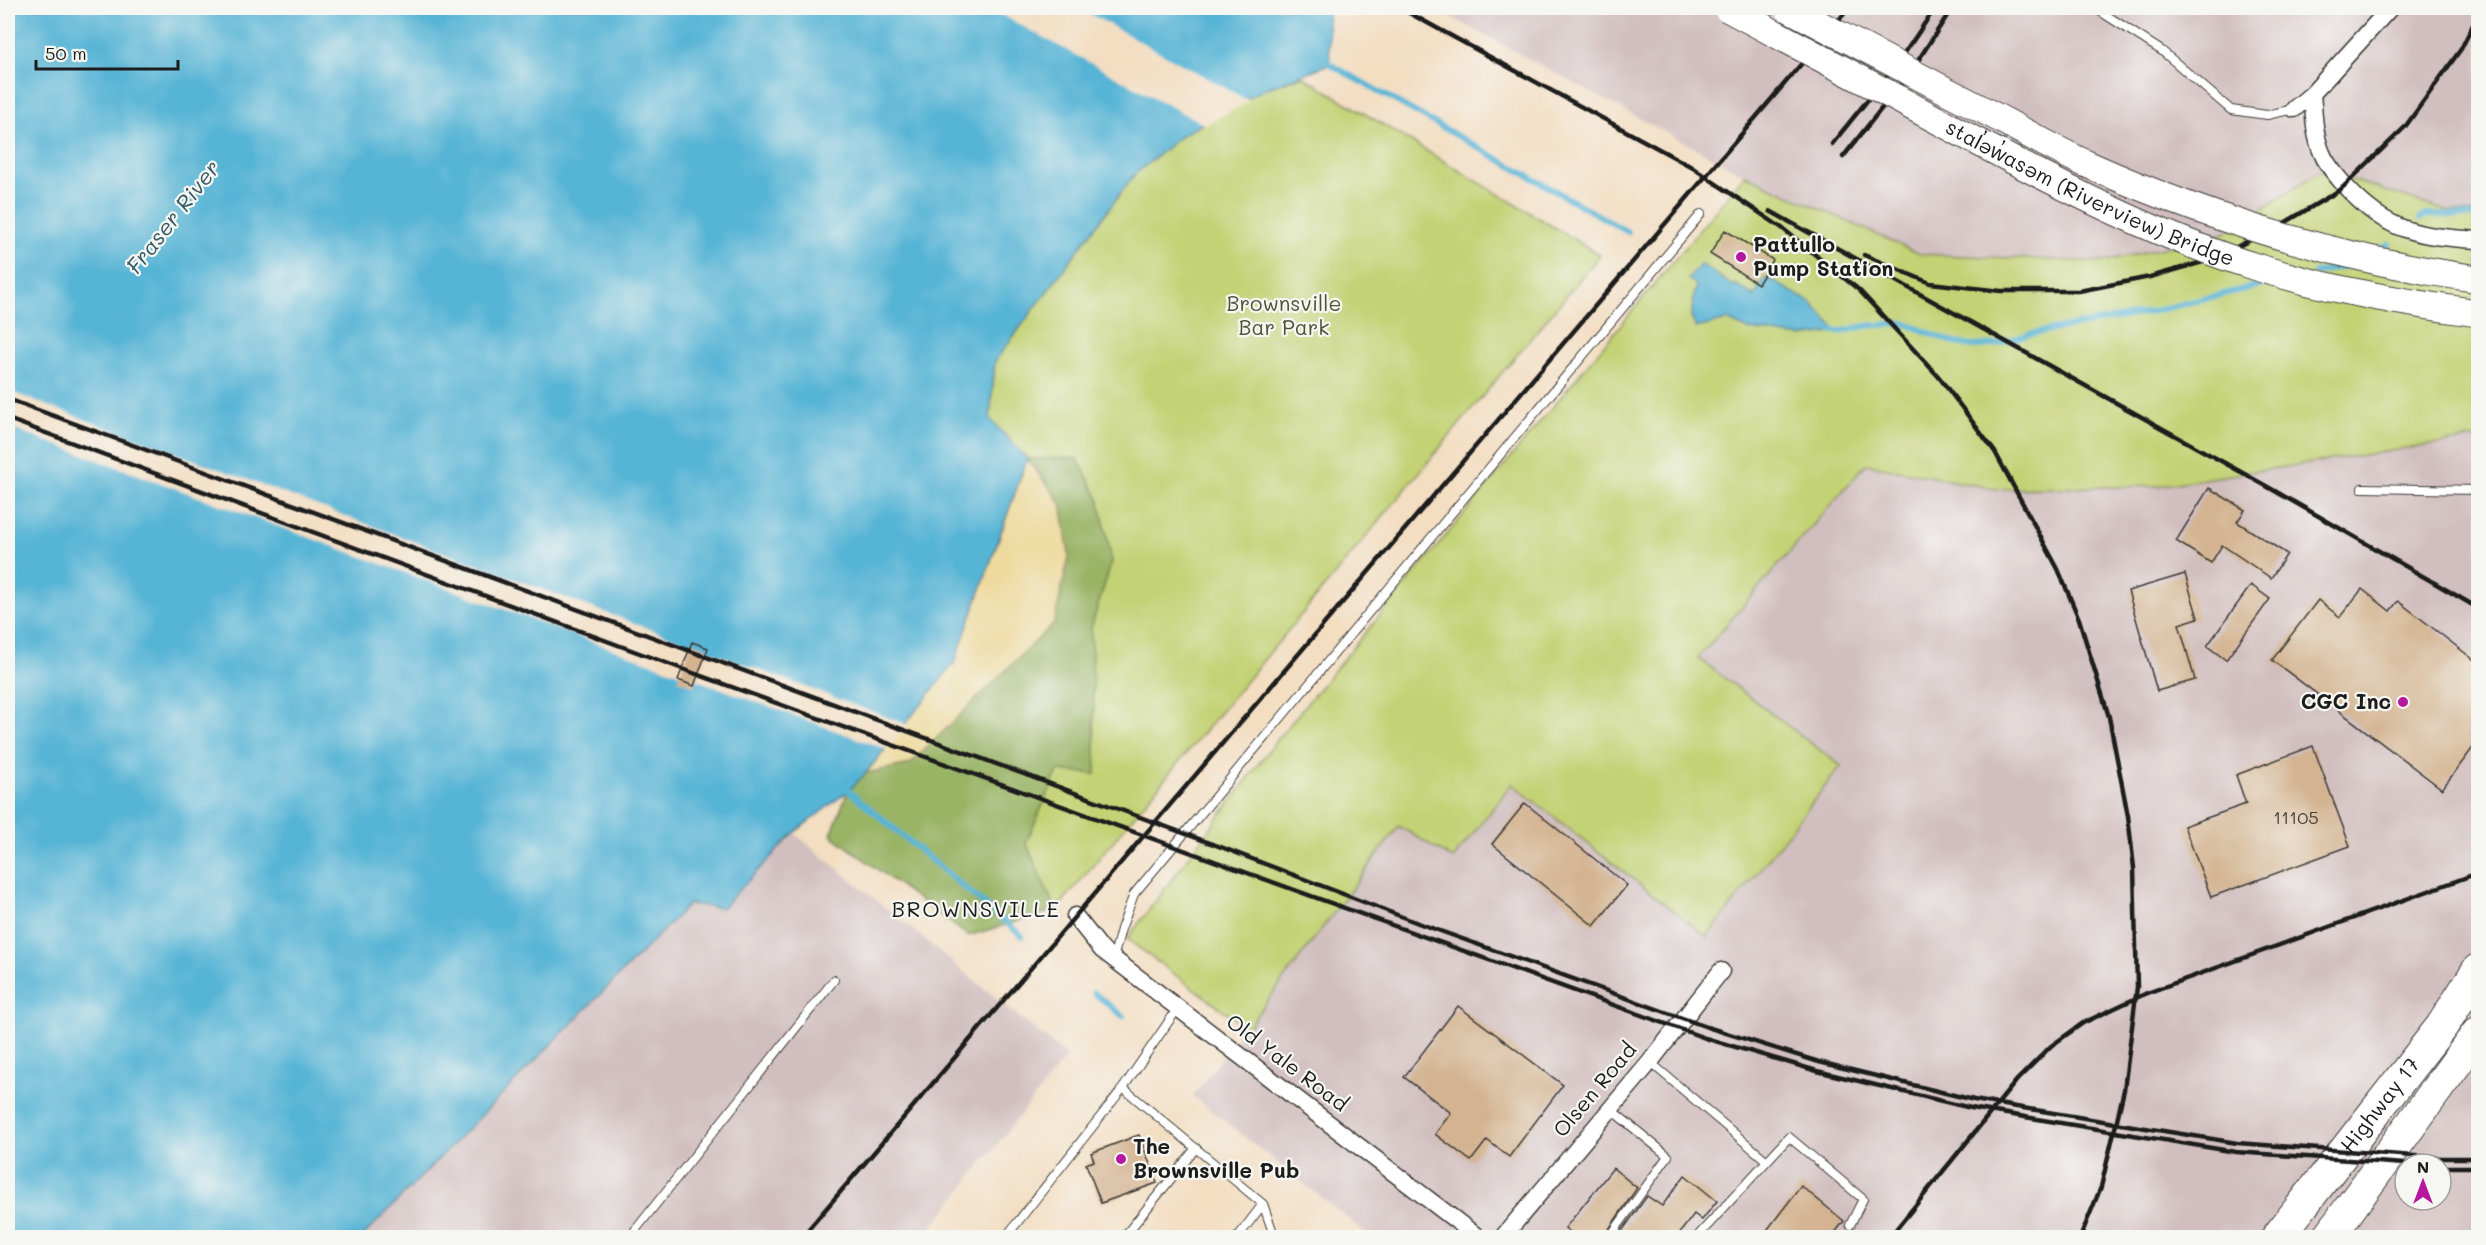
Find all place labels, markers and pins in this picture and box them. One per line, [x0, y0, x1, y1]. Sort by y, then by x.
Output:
place label: Pattullo Pump Station [1753, 230, 1893, 281]
marker: Pattullo Pump Station [1734, 250, 1748, 264]
place label: CGC Inc [2301, 687, 2391, 714]
marker: CGC Inc [2396, 695, 2410, 709]
place label: The Brownsville Pub [1133, 1132, 1299, 1183]
marker: The Brownsville Pub [1114, 1152, 1128, 1166]

